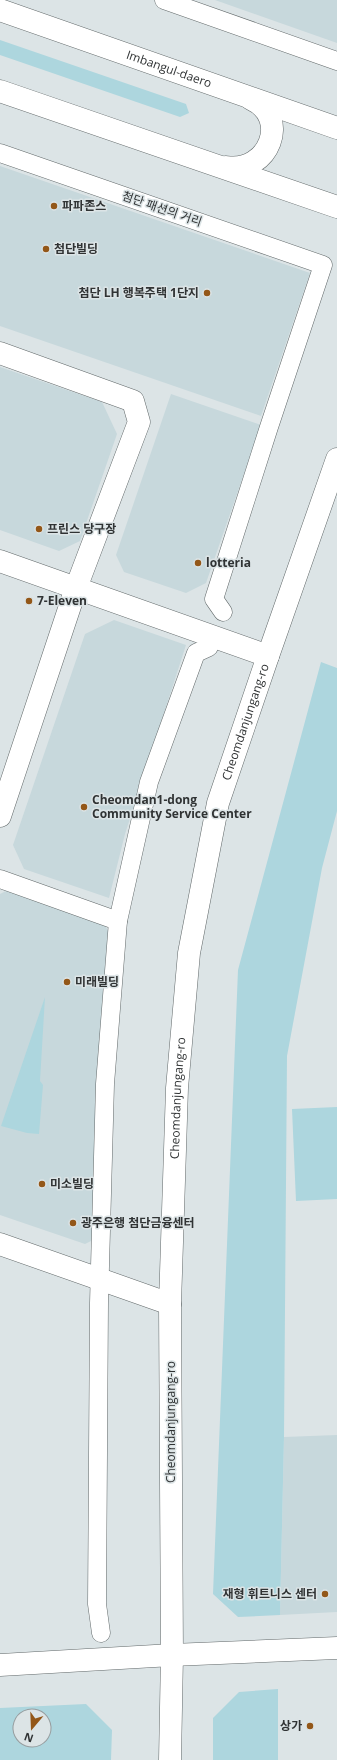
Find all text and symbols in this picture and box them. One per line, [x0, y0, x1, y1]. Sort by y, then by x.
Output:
street label: Imbangul-daero [124, 46, 214, 91]
street label: 첨단 패션의 거리 [120, 187, 204, 230]
place label: 파파존스 [62, 197, 106, 214]
marker: 파파존스 [49, 201, 59, 211]
place label: 첨단빌딩 [54, 240, 98, 257]
marker: 첨단빌딩 [41, 244, 51, 254]
place label: 첨단 LH 행복주택 1단지 [79, 284, 199, 301]
marker: 첨단 LH 행복주택 1단지 [202, 288, 212, 298]
place label: 프린스 당구장 [47, 520, 116, 537]
marker: 프린스 당구장 [34, 524, 44, 534]
place label: lotteria [206, 554, 251, 571]
marker: lotteria [193, 558, 203, 568]
place label: 7-Eleven [37, 592, 87, 609]
marker: 7-Eleven [24, 596, 34, 606]
street label: Cheomdanjungang-ro [217, 661, 273, 782]
place label: Cheomdan1-dong Community Service Center [92, 791, 252, 822]
marker: Cheomdan1-dong Community Service Center [79, 802, 89, 812]
place label: 미래빌딩 [75, 973, 119, 990]
marker: 미래빌딩 [62, 977, 72, 987]
street label: Cheomdanjungang-ro [166, 1036, 189, 1159]
place label: 미소빌딩 [50, 1175, 94, 1192]
marker: 미소빌딩 [37, 1179, 47, 1189]
place label: 광주은행 첨단금융센터 [81, 1214, 195, 1231]
marker: 광주은행 첨단금융센터 [68, 1218, 78, 1228]
street label: Cheomdanjungang-ro [162, 1361, 179, 1483]
place label: 재형 휘트니스 센터 [222, 1585, 317, 1602]
marker: 재형 휘트니스 센터 [320, 1589, 330, 1599]
north arrow [12, 1708, 52, 1748]
place label: 상가 [280, 1717, 302, 1734]
marker: 상가 [305, 1721, 315, 1731]
text: N [22, 1729, 35, 1746]

